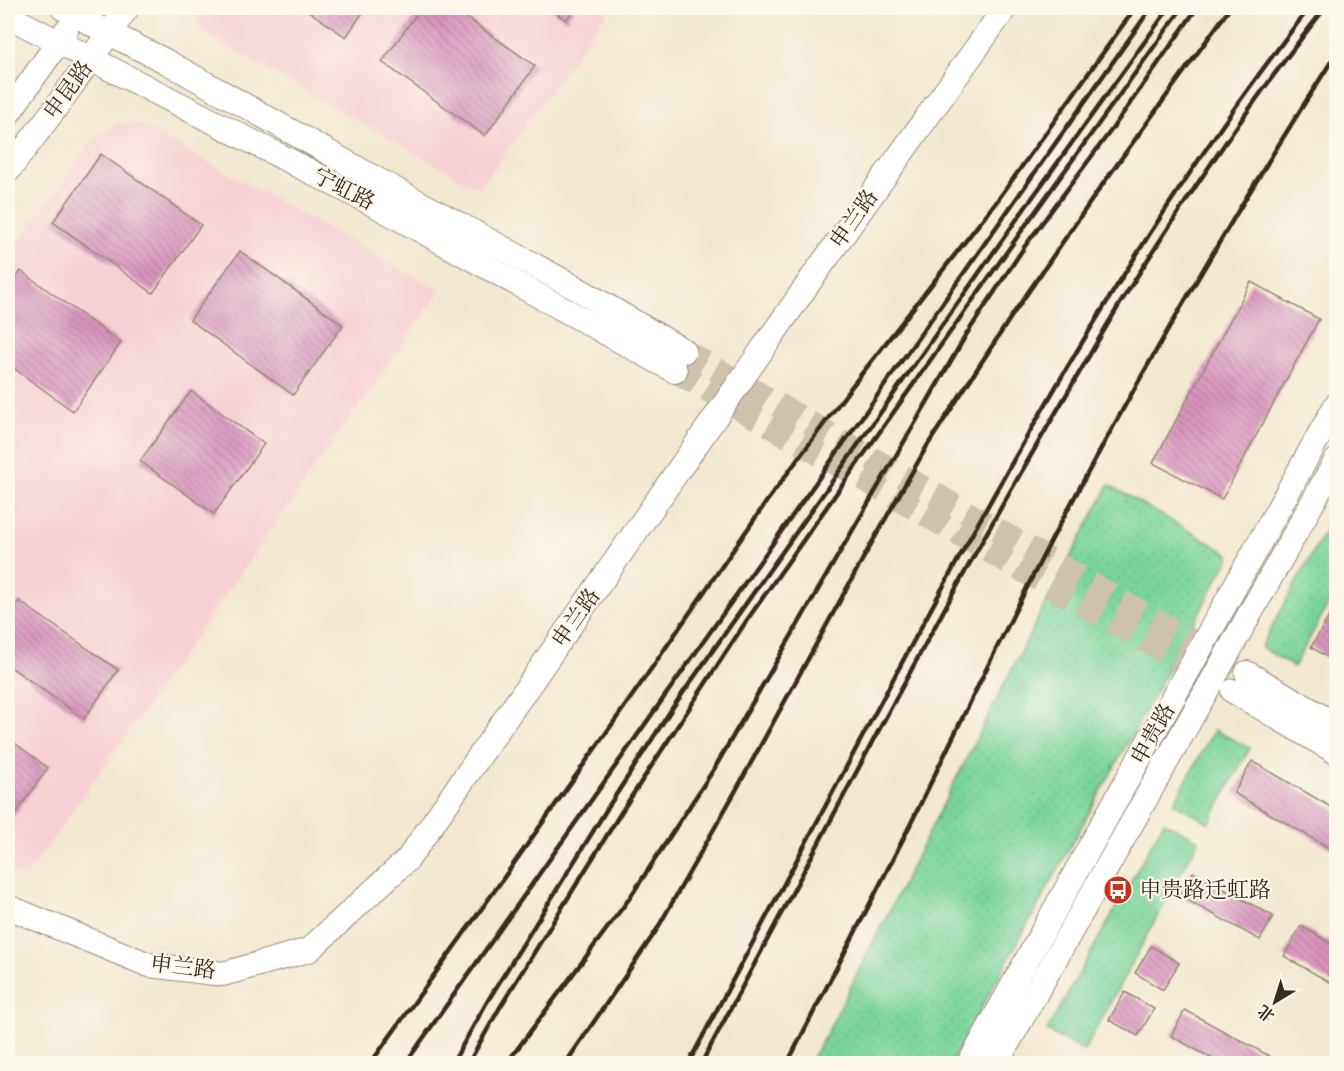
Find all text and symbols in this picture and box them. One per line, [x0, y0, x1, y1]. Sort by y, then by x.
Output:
street label: 申昆路 [37, 55, 99, 125]
street label: 宁虹路 [308, 162, 380, 216]
street label: 申兰路 [824, 184, 884, 254]
street label: 申兰路 [546, 583, 606, 653]
street label: 申贵路 [1125, 698, 1181, 770]
bus stop icon: 申贵路迁虹路 [1102, 874, 1134, 906]
place label: 申贵路迁虹路 [1139, 876, 1271, 904]
street label: 申兰路 [149, 949, 217, 985]
north arrow [1245, 972, 1305, 1032]
text: 北 [1254, 1000, 1279, 1026]

